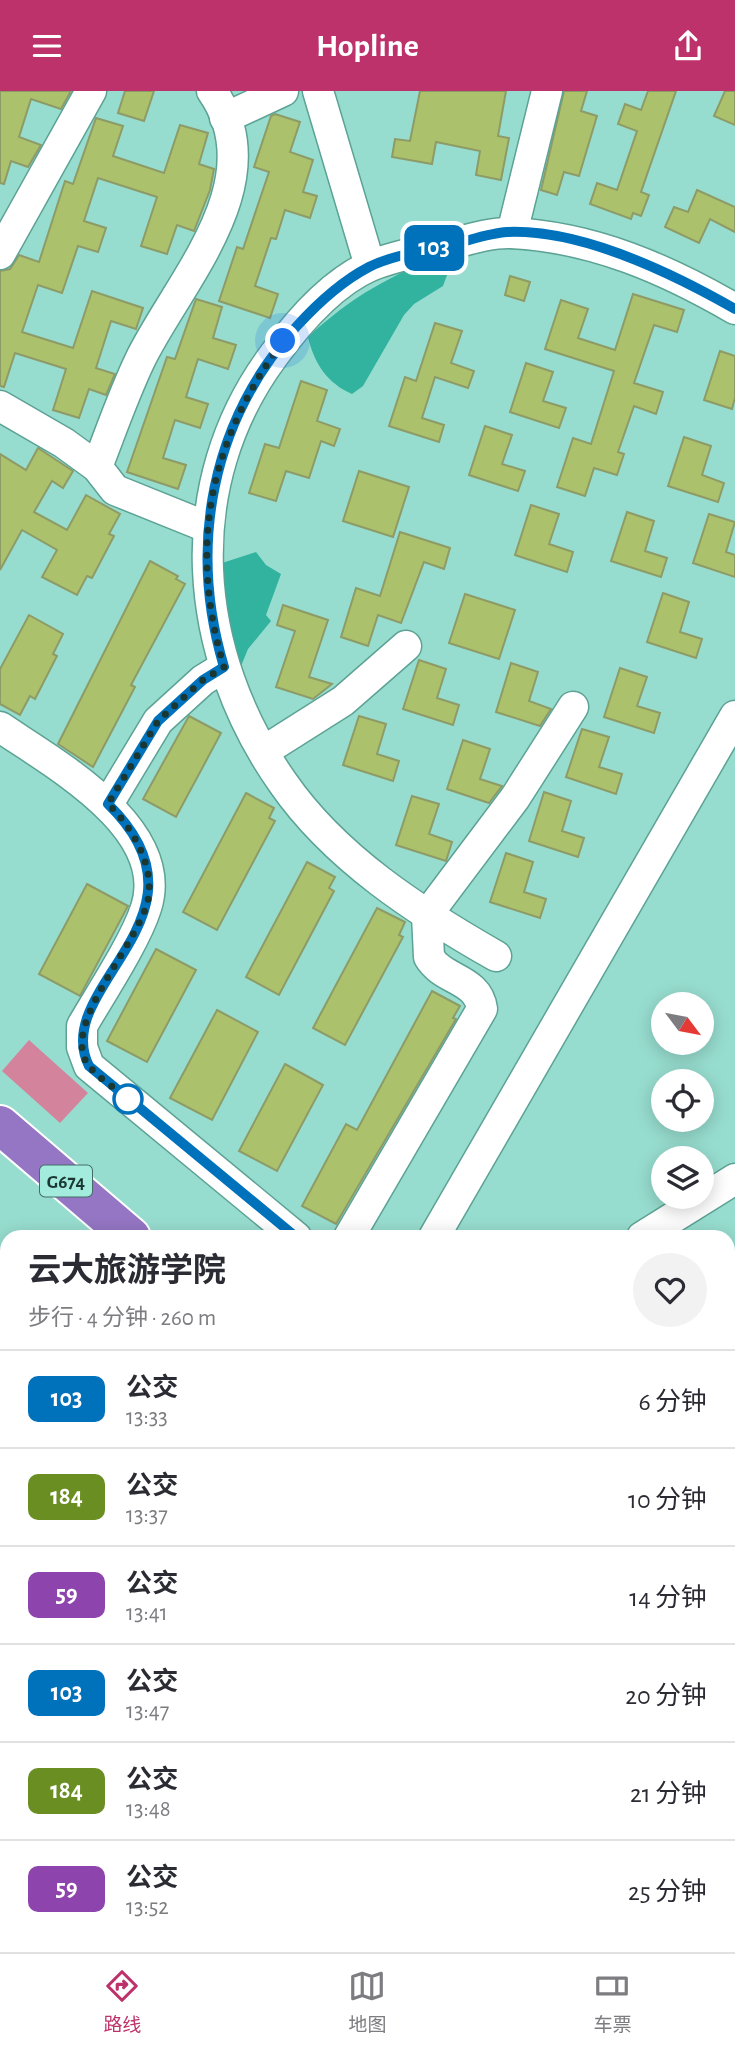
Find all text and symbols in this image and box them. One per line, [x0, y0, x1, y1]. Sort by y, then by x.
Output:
icon: menu [28, 27, 66, 65]
icon: share [669, 27, 707, 65]
text: Hopline [316, 30, 419, 62]
line badge: 103 [394, 225, 474, 271]
text: 103 [418, 236, 450, 260]
your location [265, 323, 300, 358]
north arrow [651, 992, 714, 1055]
map controls [651, 992, 714, 1209]
button: locate [651, 1069, 714, 1132]
unlabelled marker [113, 1084, 143, 1114]
button: layers [651, 1146, 714, 1209]
road number: G674 [40, 1165, 92, 1197]
button: heart [633, 1253, 707, 1327]
text: 云大旅游学院 [28, 1255, 226, 1288]
text: 步行 · 4 分钟 · 260 m [28, 1307, 216, 1330]
text: 公交 [126, 1375, 178, 1401]
text: 103 [51, 1387, 82, 1411]
text: 6 分钟 [638, 1389, 707, 1415]
text: 13:33 [126, 1406, 168, 1429]
text: 公交 [126, 1473, 178, 1499]
text: 184 [50, 1485, 83, 1509]
text: 10 分钟 [628, 1487, 707, 1513]
text: 13:37 [126, 1504, 168, 1527]
text: 公交 [126, 1571, 178, 1597]
text: 59 [56, 1583, 77, 1607]
text: 14 分钟 [629, 1585, 707, 1611]
text: 13:41 [126, 1602, 168, 1625]
text: 公交 [126, 1669, 178, 1695]
text: 103 [51, 1681, 82, 1705]
text: 20 分钟 [625, 1683, 707, 1709]
text: 13:47 [126, 1700, 169, 1723]
text: 公交 [126, 1767, 178, 1793]
text: 184 [50, 1779, 83, 1803]
text: 21 分钟 [630, 1781, 707, 1807]
text: 13:48 [126, 1798, 171, 1821]
text: 公交 [126, 1865, 178, 1891]
text: 59 [56, 1877, 77, 1901]
text: 25 分钟 [628, 1879, 707, 1905]
text: 13:52 [126, 1896, 169, 1919]
tab: 路线 [103, 1967, 142, 2037]
tab: 地图 [348, 1967, 387, 2037]
tab: 车票 [593, 1967, 632, 2037]

